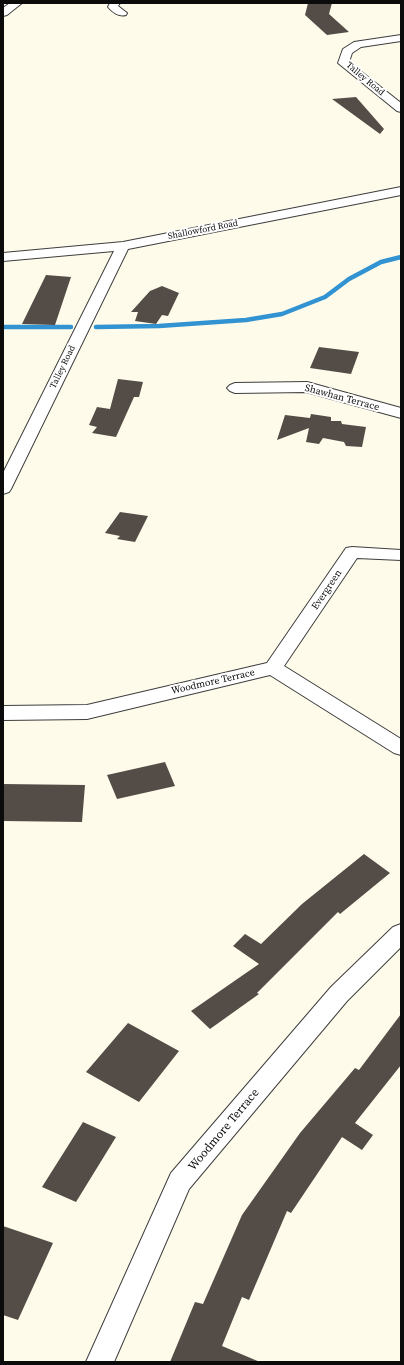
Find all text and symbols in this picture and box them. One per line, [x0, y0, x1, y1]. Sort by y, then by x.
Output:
street label: Talley Road [344, 60, 386, 98]
street label: Shallowford Road [167, 218, 239, 242]
street label: Talley Road [48, 344, 78, 390]
street label: Shawhan Terrace [303, 382, 381, 414]
street label: Evergreen [309, 568, 345, 612]
street label: Woodmore Terrace [170, 667, 256, 697]
street label: Woodmore Terrace [186, 1086, 262, 1174]

